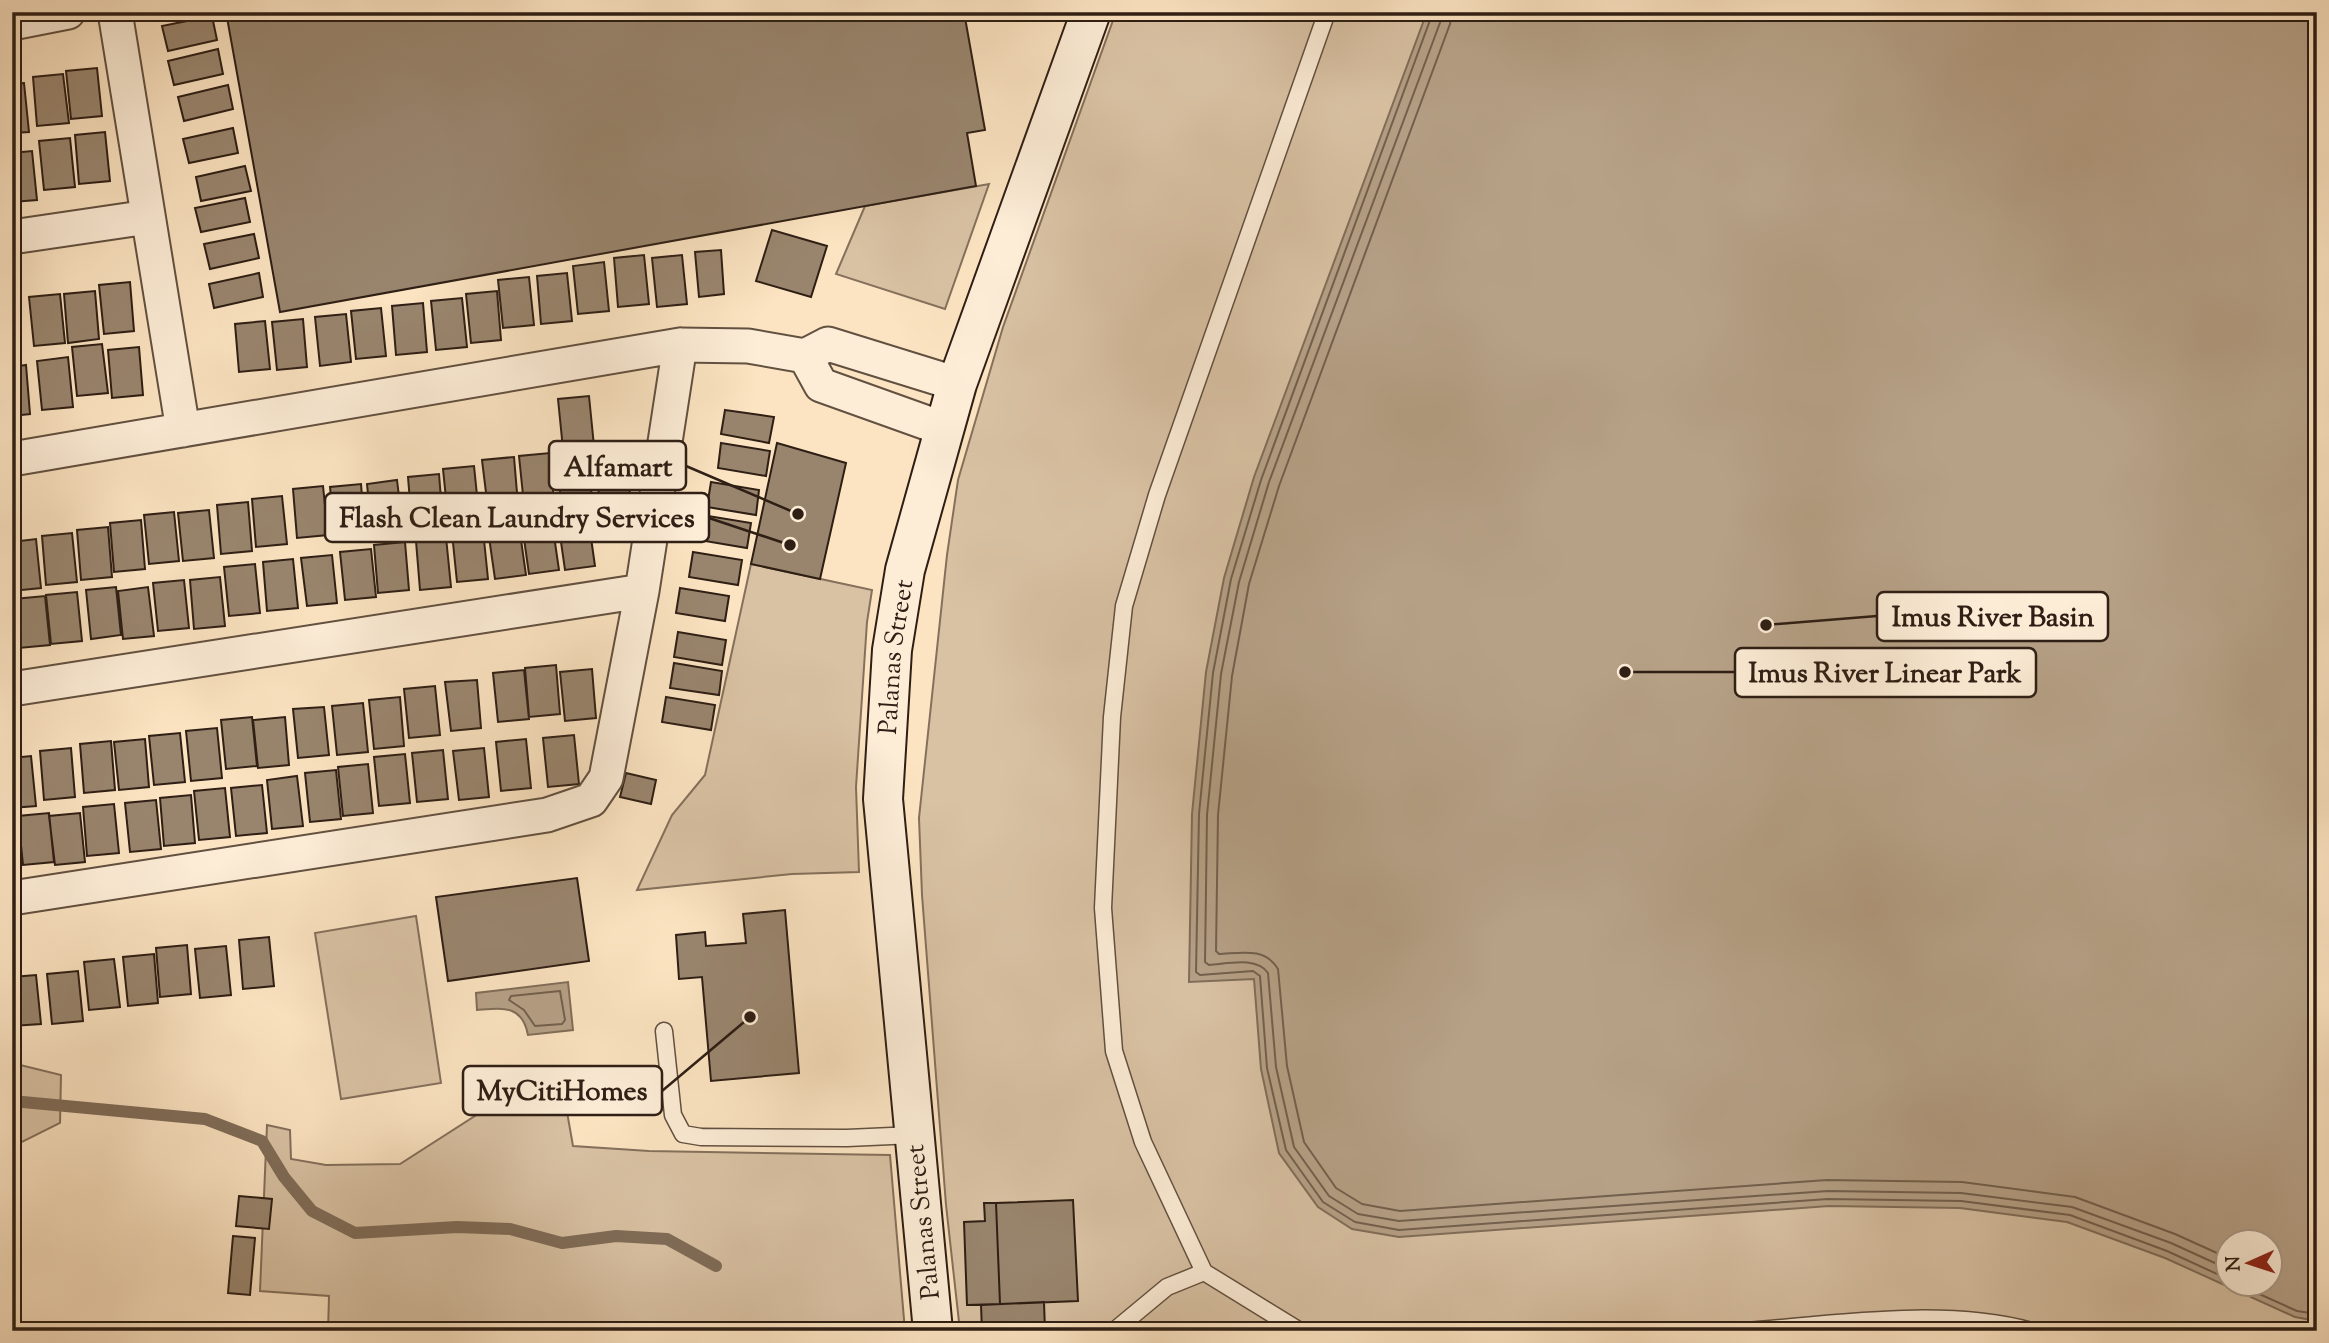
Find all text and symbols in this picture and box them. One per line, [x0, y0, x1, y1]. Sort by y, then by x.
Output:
callout: Alfamart [549, 441, 686, 490]
text: Alfamart [564, 449, 673, 489]
callout: Flash Clean Laundry Services [325, 493, 709, 542]
text: Flash Clean Laundry Services [339, 500, 695, 540]
street label: Palanas Street [871, 577, 924, 736]
callout: Imus River Basin [1877, 592, 2108, 641]
text: Imus River Basin [1892, 599, 2095, 639]
callout: Imus River Linear Park [1735, 648, 2036, 697]
text: Imus River Linear Park [1748, 655, 2022, 695]
callout: MyCitiHomes [463, 1066, 662, 1115]
text: MyCitiHomes [476, 1073, 648, 1113]
street label: Palanas Street [898, 1142, 951, 1301]
north arrow [2214, 1228, 2284, 1298]
text: N [2221, 1255, 2248, 1272]

